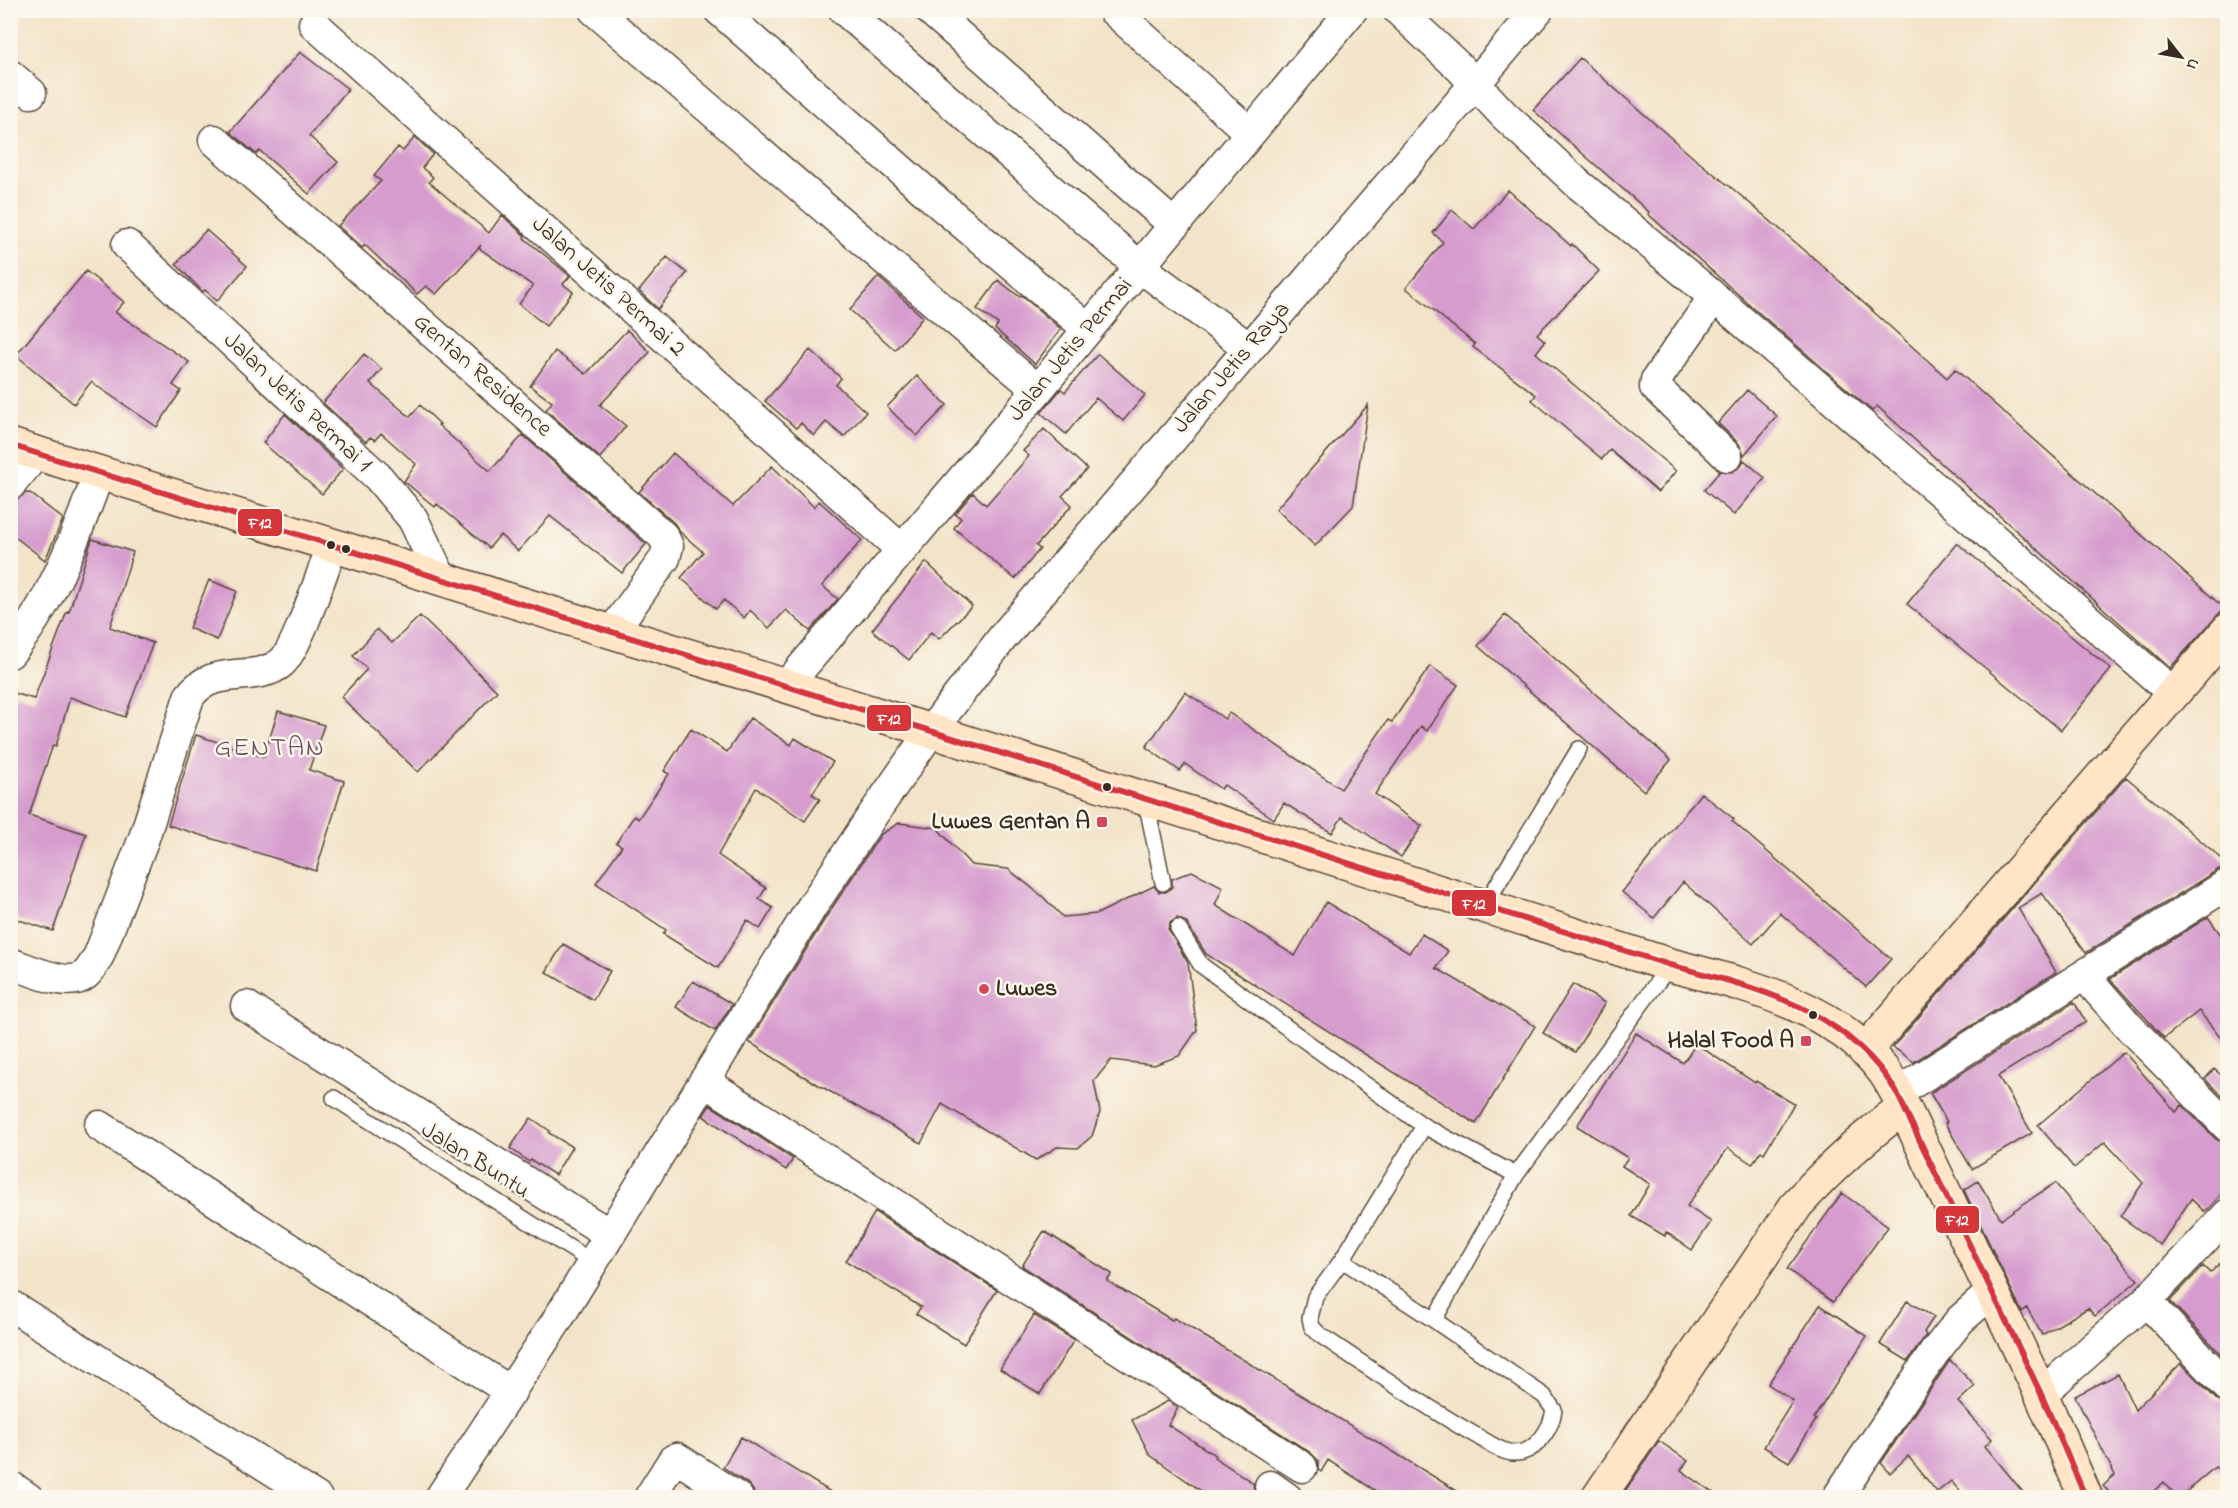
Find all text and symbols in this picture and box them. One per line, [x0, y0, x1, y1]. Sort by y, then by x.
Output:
north arrow [2151, 27, 2211, 87]
text: U [2179, 53, 2205, 74]
street label: Jalan Jetis Permai 2 [523, 208, 693, 366]
street label: Jalan Jetis Permai [1000, 270, 1142, 430]
street label: Jalan Jetis Raya [1165, 294, 1300, 442]
street label: Gentan Residence [405, 306, 560, 447]
street label: Jalan Jetis Permai 1 [215, 324, 380, 482]
line badge: F12 [237, 508, 283, 537]
text: F12 [247, 512, 272, 536]
unlabelled marker [325, 539, 337, 551]
unlabelled marker [340, 543, 352, 555]
line badge: F12 [866, 704, 912, 732]
text: F12 [876, 708, 901, 732]
district label: GENTAN [215, 729, 325, 768]
unlabelled marker [1101, 781, 1113, 793]
place label: Luwes Gentan A [931, 805, 1090, 840]
marker: Luwes Gentan A [1095, 815, 1109, 829]
line badge: F12 [1451, 889, 1497, 917]
text: F12 [1461, 893, 1486, 917]
place label: Luwes [996, 972, 1057, 1007]
marker: Luwes [977, 982, 991, 996]
unlabelled marker [1807, 1009, 1819, 1021]
place label: Halal Food A [1667, 1024, 1794, 1059]
marker: Halal Food A [1799, 1034, 1813, 1048]
street label: Jalan Buntu [414, 1114, 536, 1208]
line badge: F12 [1935, 1205, 1980, 1234]
text: F12 [1944, 1209, 1969, 1233]

